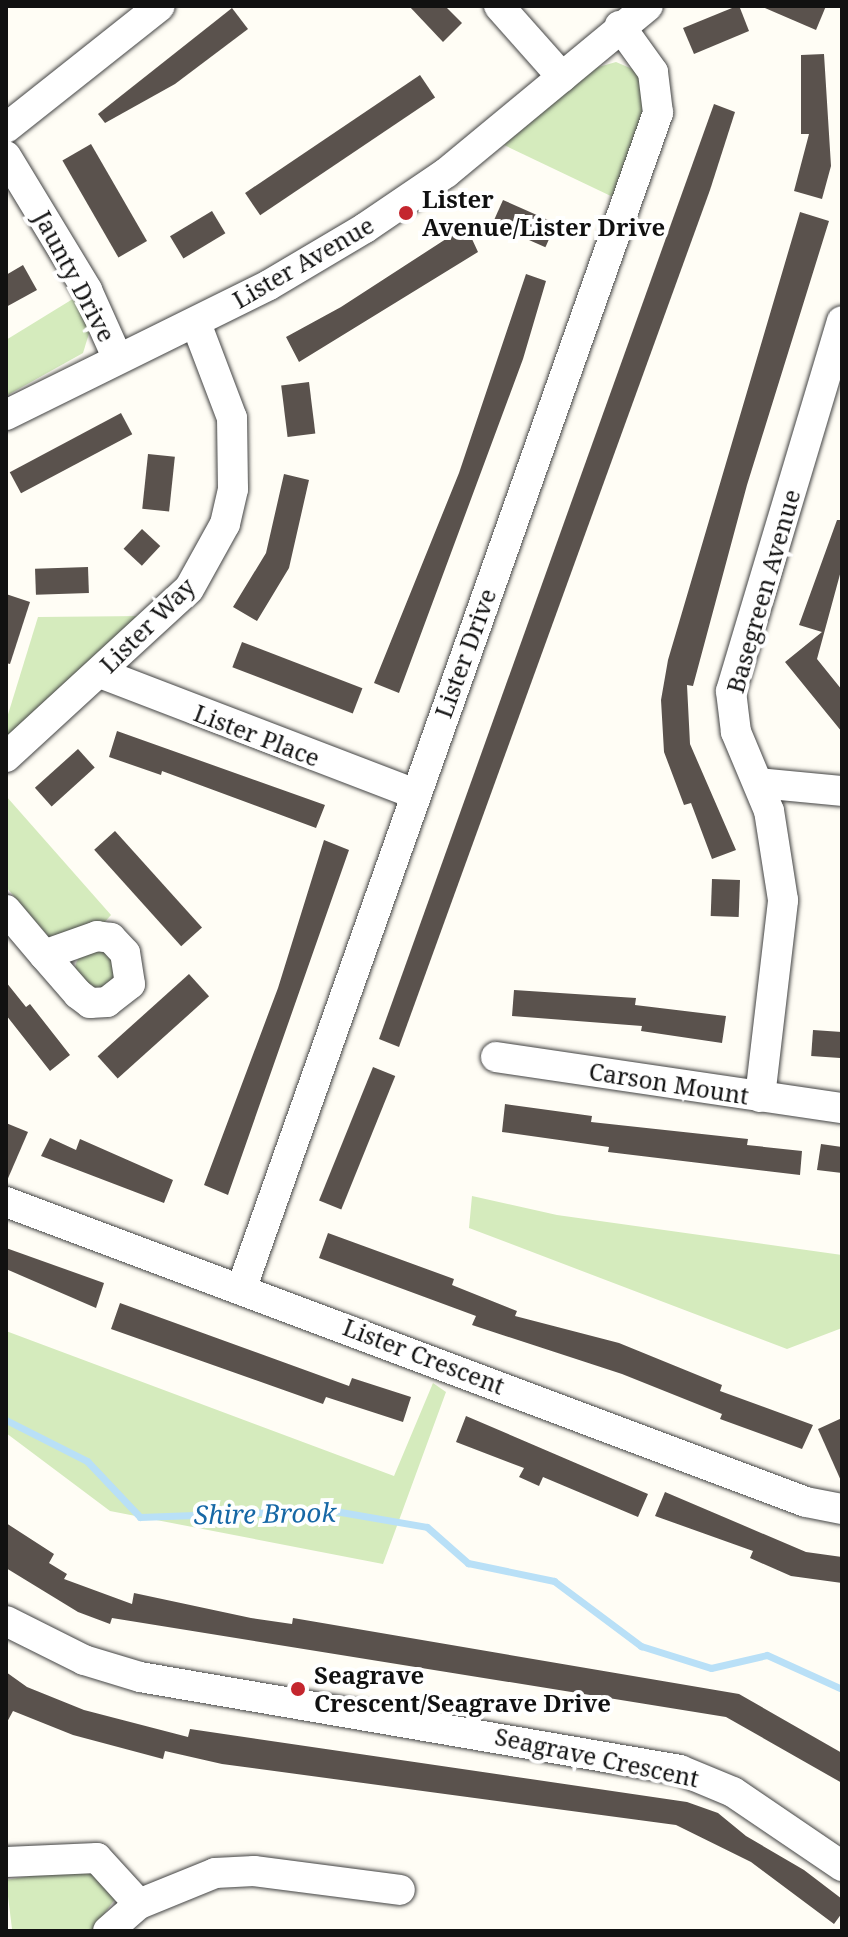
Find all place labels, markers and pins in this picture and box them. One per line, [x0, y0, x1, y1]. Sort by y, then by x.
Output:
place label: Lister Avenue/Lister Drive [422, 185, 665, 241]
marker: Lister Avenue/Lister Drive [397, 204, 415, 222]
place label: Seagrave Crescent/Seagrave Drive [314, 1661, 611, 1717]
marker: Seagrave Crescent/Seagrave Drive [289, 1680, 307, 1698]

